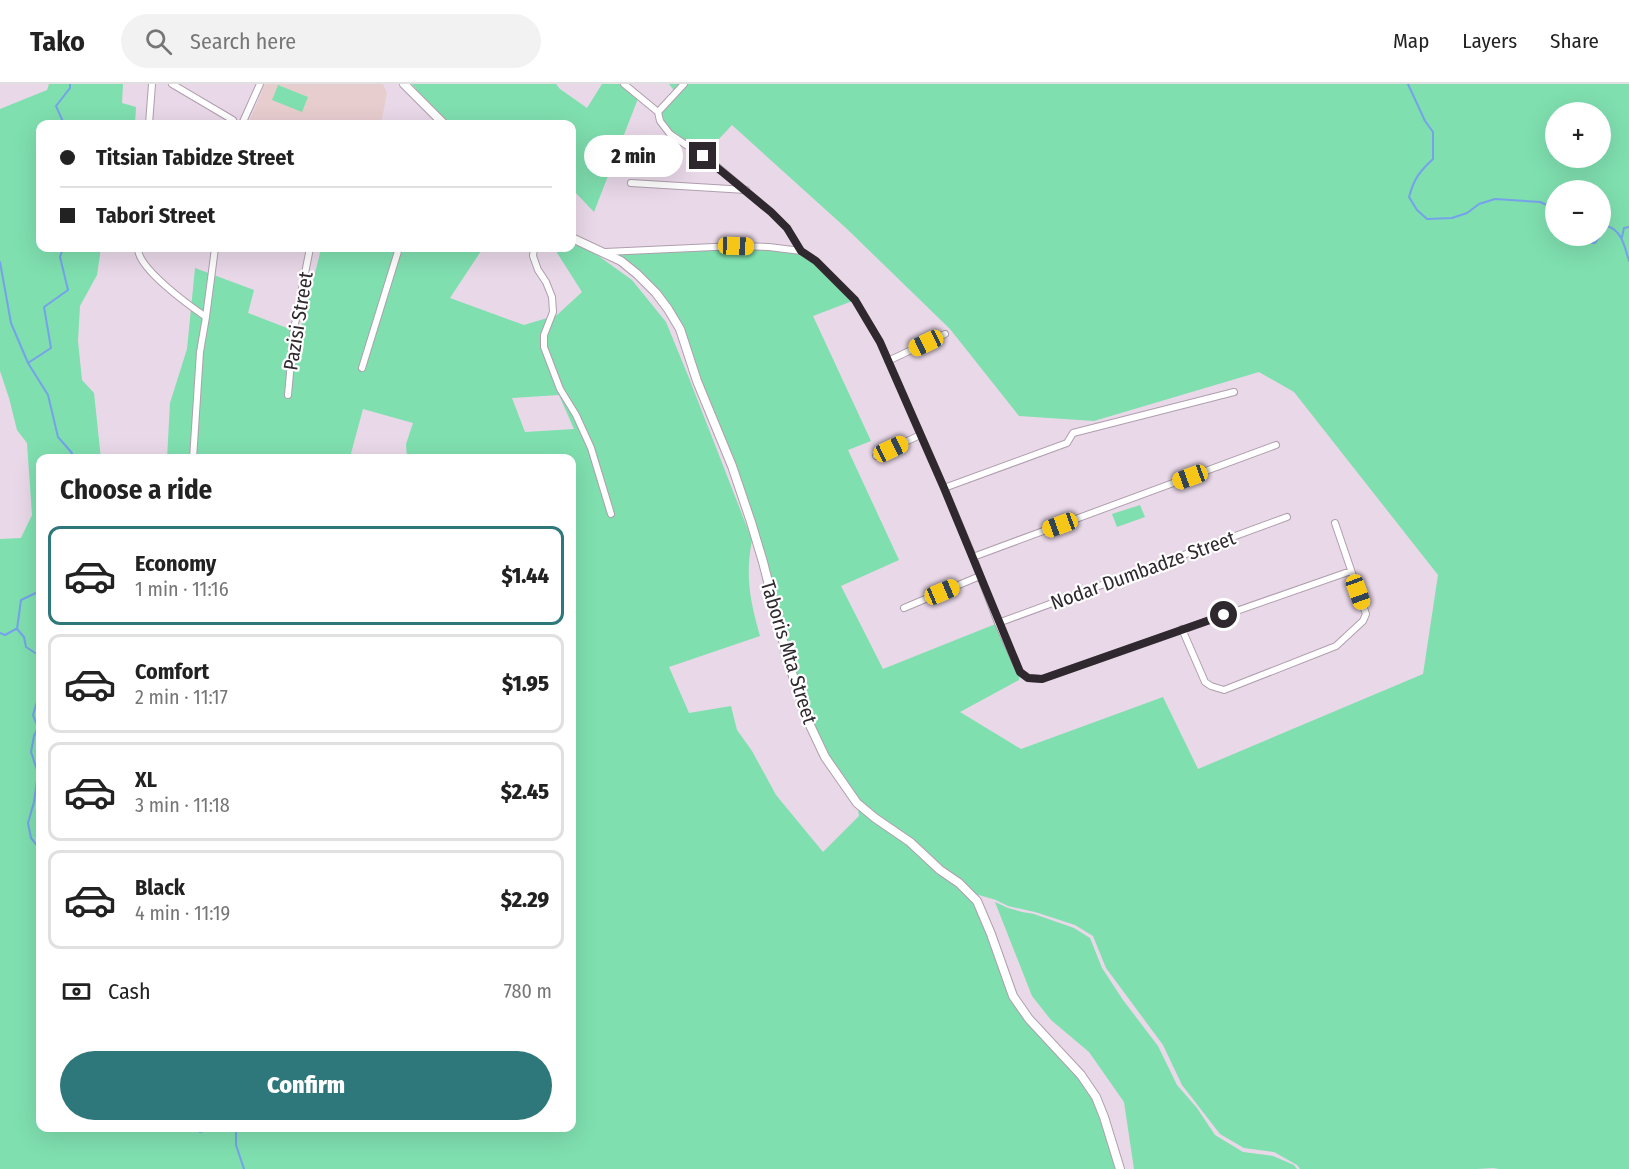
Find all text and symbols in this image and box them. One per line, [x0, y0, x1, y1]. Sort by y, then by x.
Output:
search box [121, 14, 541, 68]
text: Tako [30, 25, 85, 58]
icon: search [142, 25, 175, 58]
text: Search here [190, 28, 296, 55]
text: Map [1393, 28, 1429, 54]
text: Layers [1462, 28, 1517, 54]
text: Share [1550, 28, 1599, 54]
map controls [1545, 102, 1611, 246]
button: + [1545, 102, 1611, 168]
callout: 2 min [583, 135, 682, 177]
route end [689, 142, 716, 169]
text: Titsian Tabidze Street [96, 144, 294, 171]
text: 2 min [611, 144, 656, 168]
button: − [1545, 180, 1611, 246]
text: Tabori Street [96, 202, 215, 229]
car [718, 236, 754, 256]
street label: Pazisi Street [278, 269, 318, 372]
car [906, 327, 946, 359]
car [871, 433, 911, 465]
car [1170, 462, 1210, 492]
text: Choose a ride [60, 474, 212, 506]
car [1040, 510, 1080, 540]
street label: Nodar Dumbadze Street [1047, 525, 1239, 615]
icon: car [63, 549, 117, 603]
text: Economy [135, 550, 216, 577]
text: $1.44 [501, 562, 549, 589]
car [1343, 572, 1373, 612]
text: 1 min · 11:16 [135, 577, 229, 601]
street label: Taboris Mta Street [756, 577, 822, 727]
car [922, 577, 962, 607]
route start [1210, 601, 1237, 628]
icon: car [63, 657, 117, 711]
text: Comfort [135, 658, 209, 685]
text: $1.95 [502, 670, 549, 697]
text: 2 min · 11:17 [135, 685, 228, 709]
icon: car [63, 765, 117, 819]
text: XL [135, 766, 157, 793]
text: $2.45 [501, 778, 549, 805]
text: 3 min · 11:18 [135, 793, 230, 817]
icon: car [63, 873, 117, 927]
text: Black [135, 874, 185, 901]
text: $2.29 [501, 886, 549, 913]
text: 4 min · 11:19 [135, 901, 230, 925]
icon: cash [60, 975, 93, 1008]
text: Cash [108, 978, 151, 1005]
text: 780 m [504, 979, 552, 1003]
button: Confirm [60, 1051, 552, 1120]

